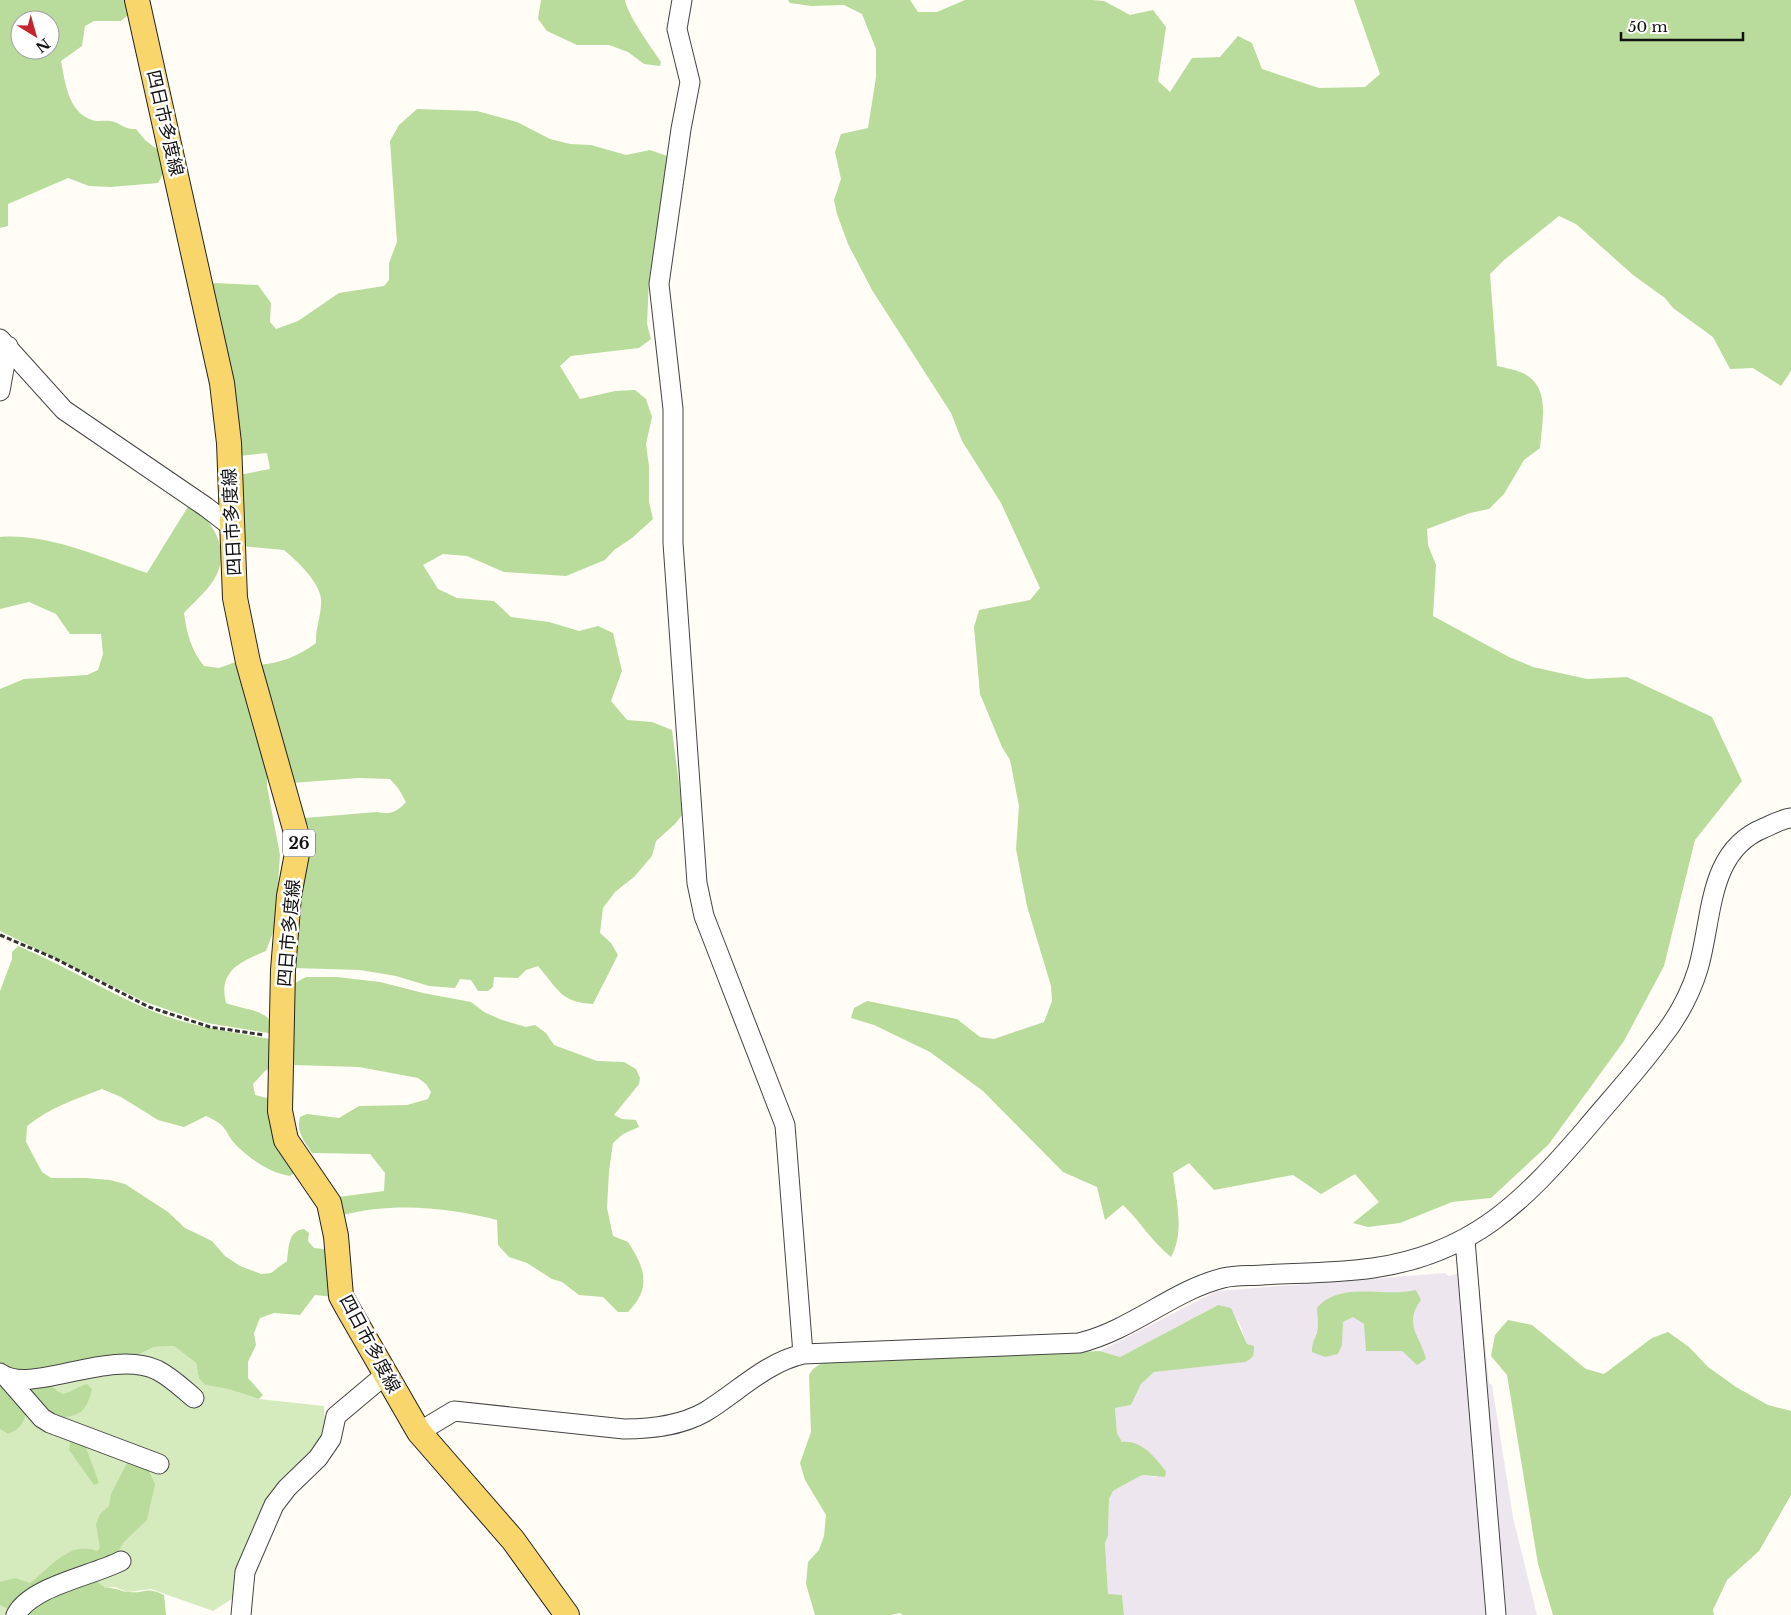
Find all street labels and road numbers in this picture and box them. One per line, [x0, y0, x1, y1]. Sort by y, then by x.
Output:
street label: 四日市多度線 [142, 68, 188, 178]
street label: 四日市多度線 [218, 467, 246, 577]
road number: 26 [283, 830, 315, 856]
street label: 四日市多度線 [273, 878, 305, 988]
street label: 四日市多度線 [335, 1291, 405, 1397]

